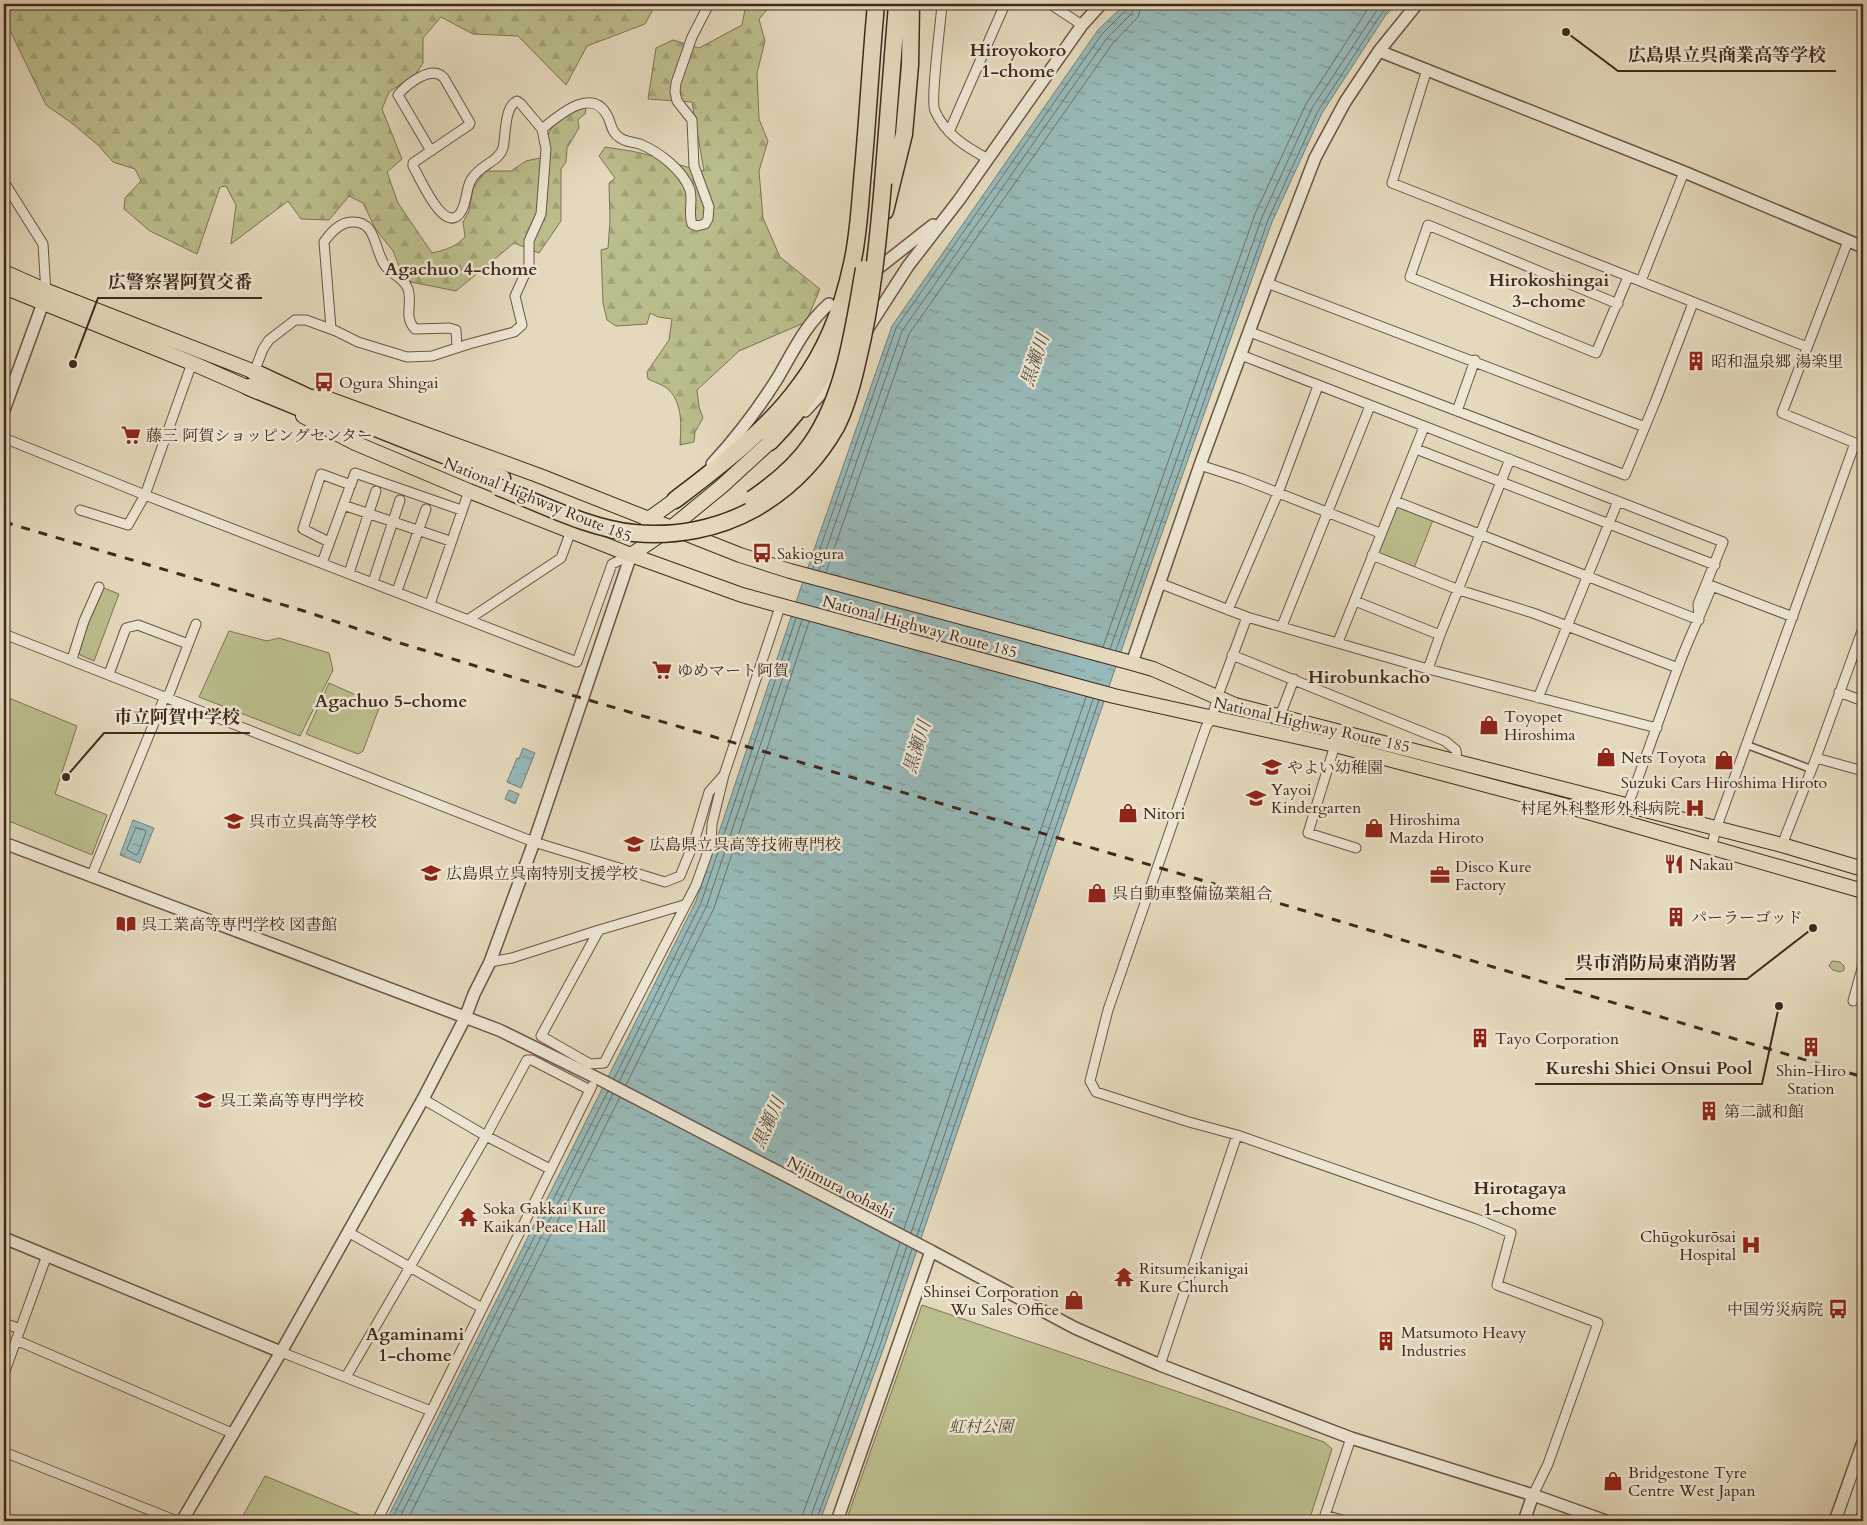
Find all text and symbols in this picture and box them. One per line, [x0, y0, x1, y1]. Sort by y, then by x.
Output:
district label: Hiroyokoro 1-chome [970, 38, 1066, 84]
callout: 広島県立呉商業高等学校 [1618, 38, 1836, 71]
text: 広島県立呉商業高等学校 [1628, 43, 1826, 68]
district label: Agachuo 4-chome [385, 257, 537, 282]
callout: 広警察署阿賀交番 [98, 265, 262, 298]
district label: Hirokoshingai 3-chome [1489, 268, 1609, 314]
text: 広警察署阿賀交番 [108, 270, 252, 295]
water label: 黒瀬川 [1015, 329, 1057, 390]
building icon: 昭和温泉郷 湯楽里 [1685, 350, 1707, 372]
place label: 昭和温泉郷 湯楽里 [1711, 351, 1843, 373]
bus stop icon: Ogura Shingai [313, 371, 335, 393]
place label: Ogura Shingai [339, 372, 439, 394]
supermarket icon: 藤三 阿賀ショッピングセンター [120, 424, 142, 446]
place label: 藤三 阿賀ショッピングセンター [146, 425, 373, 447]
street label: National Highway Route 185 [440, 452, 635, 548]
bus stop icon: Sakiogura [751, 542, 773, 564]
place label: Sakiogura [777, 543, 844, 565]
street label: National Highway Route 185 [820, 590, 1020, 664]
supermarket icon: ゆめマート阿賀 [651, 659, 673, 681]
place label: ゆめマート阿賀 [677, 660, 789, 682]
district label: Hirobunkacho [1308, 665, 1430, 690]
district label: Agachuo 5-chome [315, 689, 467, 714]
street label: National Highway Route 185 [1211, 692, 1412, 758]
callout: 市立阿賀中学校 [104, 700, 250, 733]
text: 市立阿賀中学校 [114, 705, 240, 730]
place label: Toyopet Hiroshima [1504, 706, 1576, 746]
shop icon: Toyopet Hiroshima [1478, 714, 1500, 736]
water label: 黒瀬川 [898, 716, 938, 777]
shop icon: Nets Toyota [1595, 746, 1617, 768]
place label: Nets Toyota [1621, 747, 1706, 769]
shop icon: Suzuki Cars Hiroshima Hiroto [1713, 749, 1735, 771]
school or university icon: やよい幼稚園 [1261, 756, 1283, 778]
place label: やよい幼稚園 [1287, 757, 1383, 779]
place label: Suzuki Cars Hiroshima Hiroto [1621, 772, 1828, 794]
place label: Yayoi Kindergarten [1271, 779, 1361, 819]
school or university icon: Yayoi Kindergarten [1245, 787, 1267, 809]
hospital icon: 村尾外科整形外科病院 [1684, 797, 1706, 819]
place label: 村尾外科整形外科病院 [1520, 798, 1680, 820]
shop icon: Nitori [1117, 802, 1139, 824]
place label: Nitori [1143, 803, 1186, 825]
place label: Hiroshima Mazda Hiroto [1389, 809, 1484, 849]
school or university icon: 呉市立呉高等学校 [223, 810, 245, 832]
place label: 呉市立呉高等学校 [249, 811, 377, 833]
shop icon: Hiroshima Mazda Hiroto [1363, 817, 1385, 839]
school or university icon: 広島県立呉高等技術専門校 [623, 833, 645, 855]
place label: 広島県立呉高等技術専門校 [649, 834, 841, 856]
restaurant icon: Nakau [1663, 853, 1685, 875]
place label: Nakau [1689, 854, 1734, 876]
place label: Disco Kure Factory [1455, 856, 1532, 896]
school or university icon: 広島県立呉南特別支援学校 [420, 862, 442, 884]
place label: 広島県立呉南特別支援学校 [446, 863, 638, 885]
office icon: Disco Kure Factory [1429, 864, 1451, 886]
shop icon: 呉自動車整備協業組合 [1086, 882, 1108, 904]
place label: 呉自動車整備協業組合 [1112, 883, 1272, 905]
building icon: パーラーゴッド [1665, 906, 1687, 928]
place label: パーラーゴッド [1691, 907, 1803, 929]
library icon: 呉工業高等専門学校 図書館 [115, 913, 137, 935]
place label: 呉工業高等専門学校 図書館 [141, 914, 337, 936]
callout: 呉市消防局東消防署 [1565, 946, 1747, 979]
text: 呉市消防局東消防署 [1575, 951, 1737, 976]
building icon: Tayo Corporation [1469, 1027, 1491, 1049]
place label: Tayo Corporation [1495, 1028, 1619, 1050]
building icon: Shin-Hiro Station [1800, 1036, 1822, 1058]
callout: Kureshi Shiei Onsui Pool [1535, 1051, 1762, 1084]
text: Kureshi Shiei Onsui Pool [1546, 1056, 1752, 1081]
place label: Shin-Hiro Station [1776, 1060, 1846, 1100]
school or university icon: 呉工業高等専門学校 [194, 1089, 216, 1111]
place label: 呉工業高等専門学校 [220, 1090, 364, 1112]
water label: 黒瀬川 [746, 1092, 792, 1153]
building icon: 第二誠和館 [1698, 1100, 1720, 1122]
place label: 第二誠和館 [1724, 1101, 1804, 1123]
street label: Nijimura oohashi [783, 1151, 899, 1225]
district label: Hirotagaya 1-chome [1474, 1176, 1566, 1222]
place label: Soka Gakkai Kure Kaikan Peace Hall [483, 1198, 606, 1238]
temple icon: Soka Gakkai Kure Kaikan Peace Hall [457, 1206, 479, 1228]
place label: Chūgokurōsai Hospital [1640, 1226, 1736, 1266]
hospital icon: Chūgokurōsai Hospital [1740, 1234, 1762, 1256]
place label: Ritsumeikanigai Kure Church [1139, 1258, 1249, 1298]
temple icon: Ritsumeikanigai Kure Church [1113, 1266, 1135, 1288]
place label: Shinsei Corporation Wu Sales Office [923, 1281, 1059, 1321]
shop icon: Shinsei Corporation Wu Sales Office [1063, 1289, 1085, 1311]
bus stop icon: 中国労災病院 [1827, 1298, 1849, 1320]
place label: 中国労災病院 [1727, 1299, 1823, 1321]
district label: Agaminami 1-chome [366, 1322, 464, 1368]
place label: Matsumoto Heavy Industries [1401, 1322, 1527, 1362]
building icon: Matsumoto Heavy Industries [1375, 1330, 1397, 1352]
park label: 虹村公園 [949, 1416, 1016, 1438]
place label: Bridgestone Tyre Centre West Japan [1628, 1462, 1756, 1502]
shop icon: Bridgestone Tyre Centre West Japan [1602, 1470, 1624, 1492]

